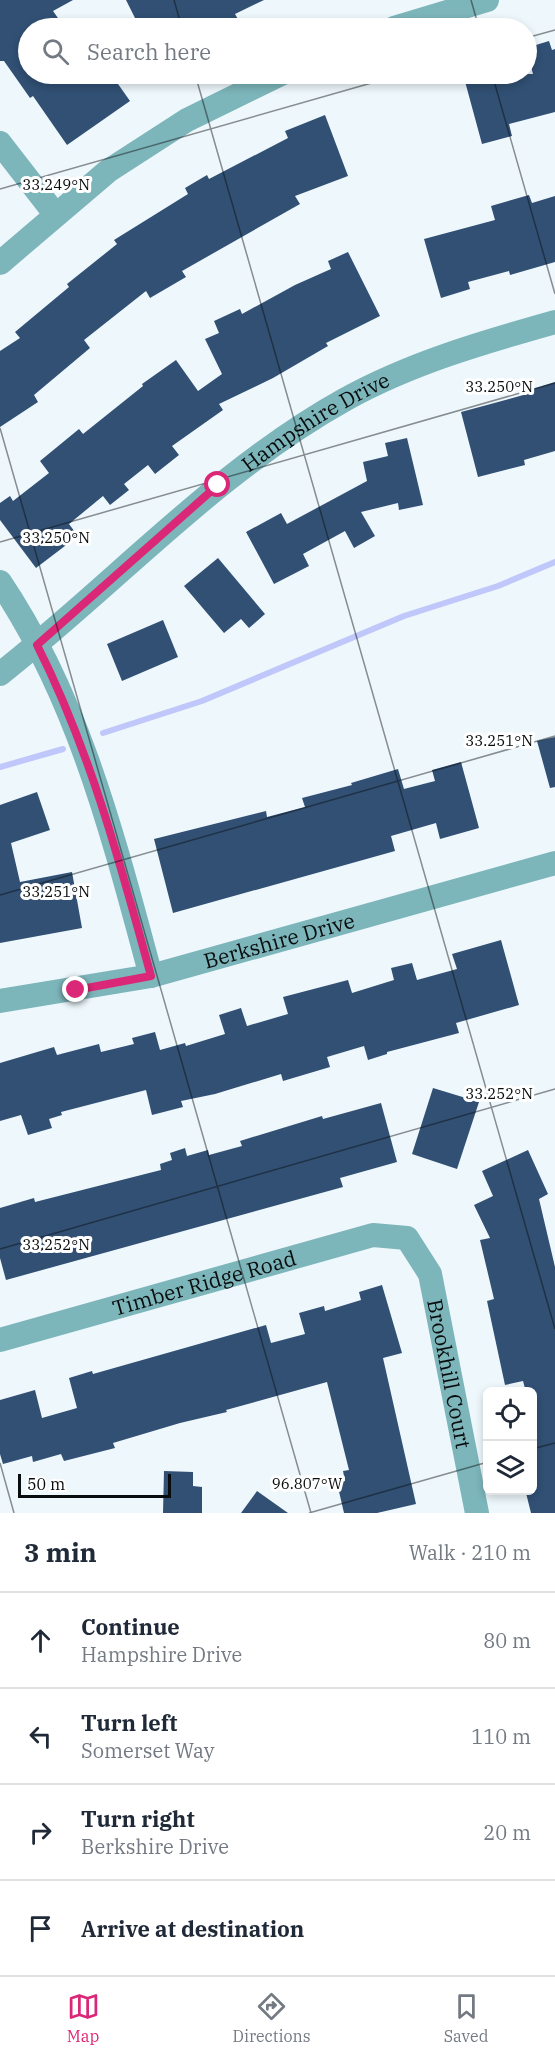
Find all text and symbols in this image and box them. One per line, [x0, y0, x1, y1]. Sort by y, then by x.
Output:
search box [18, 18, 537, 84]
icon: search [39, 35, 72, 68]
text: Search here [87, 37, 211, 66]
text: 33.249°N [22, 175, 90, 194]
street label: Hampshire Drive [236, 365, 394, 478]
text: 33.250°N [465, 377, 533, 396]
route start [204, 471, 230, 497]
text: 33.250°N [22, 528, 90, 547]
text: 33.251°N [465, 731, 533, 750]
text: 33.251°N [22, 882, 90, 901]
street label: Berkshire Drive [200, 906, 358, 975]
route end [62, 976, 88, 1002]
text: 33.252°N [465, 1084, 533, 1103]
text: 33.252°N [22, 1235, 90, 1254]
street label: Timber Ridge Road [109, 1243, 299, 1322]
street label: Brookhill Court [421, 1296, 478, 1451]
map controls [483, 1387, 537, 1495]
button: locate [483, 1387, 537, 1441]
button: layers [483, 1441, 537, 1495]
scale bar [18, 1471, 171, 1498]
text: 50 m [27, 1474, 65, 1494]
text: 96.807°W [272, 1474, 343, 1493]
text: 3 min [24, 1535, 97, 1569]
text: Walk · 210 m [409, 1539, 531, 1566]
text: Continue [81, 1612, 180, 1641]
icon: ahead [24, 1624, 57, 1657]
text: 80 m [483, 1627, 531, 1654]
text: Hampshire Drive [81, 1641, 242, 1668]
text: Turn left [81, 1708, 177, 1737]
icon: left [24, 1720, 57, 1753]
text: 110 m [471, 1723, 531, 1750]
text: Somerset Way [81, 1737, 214, 1764]
text: Turn right [81, 1804, 195, 1833]
icon: right [24, 1816, 57, 1849]
text: 20 m [483, 1819, 531, 1846]
text: Berkshire Drive [81, 1833, 229, 1860]
icon: arrive [24, 1912, 57, 1945]
text: Arrive at destination [81, 1914, 304, 1943]
tab: Map [67, 1990, 100, 2046]
tab: Directions [233, 1990, 311, 2046]
tab: Saved [444, 1990, 488, 2046]

